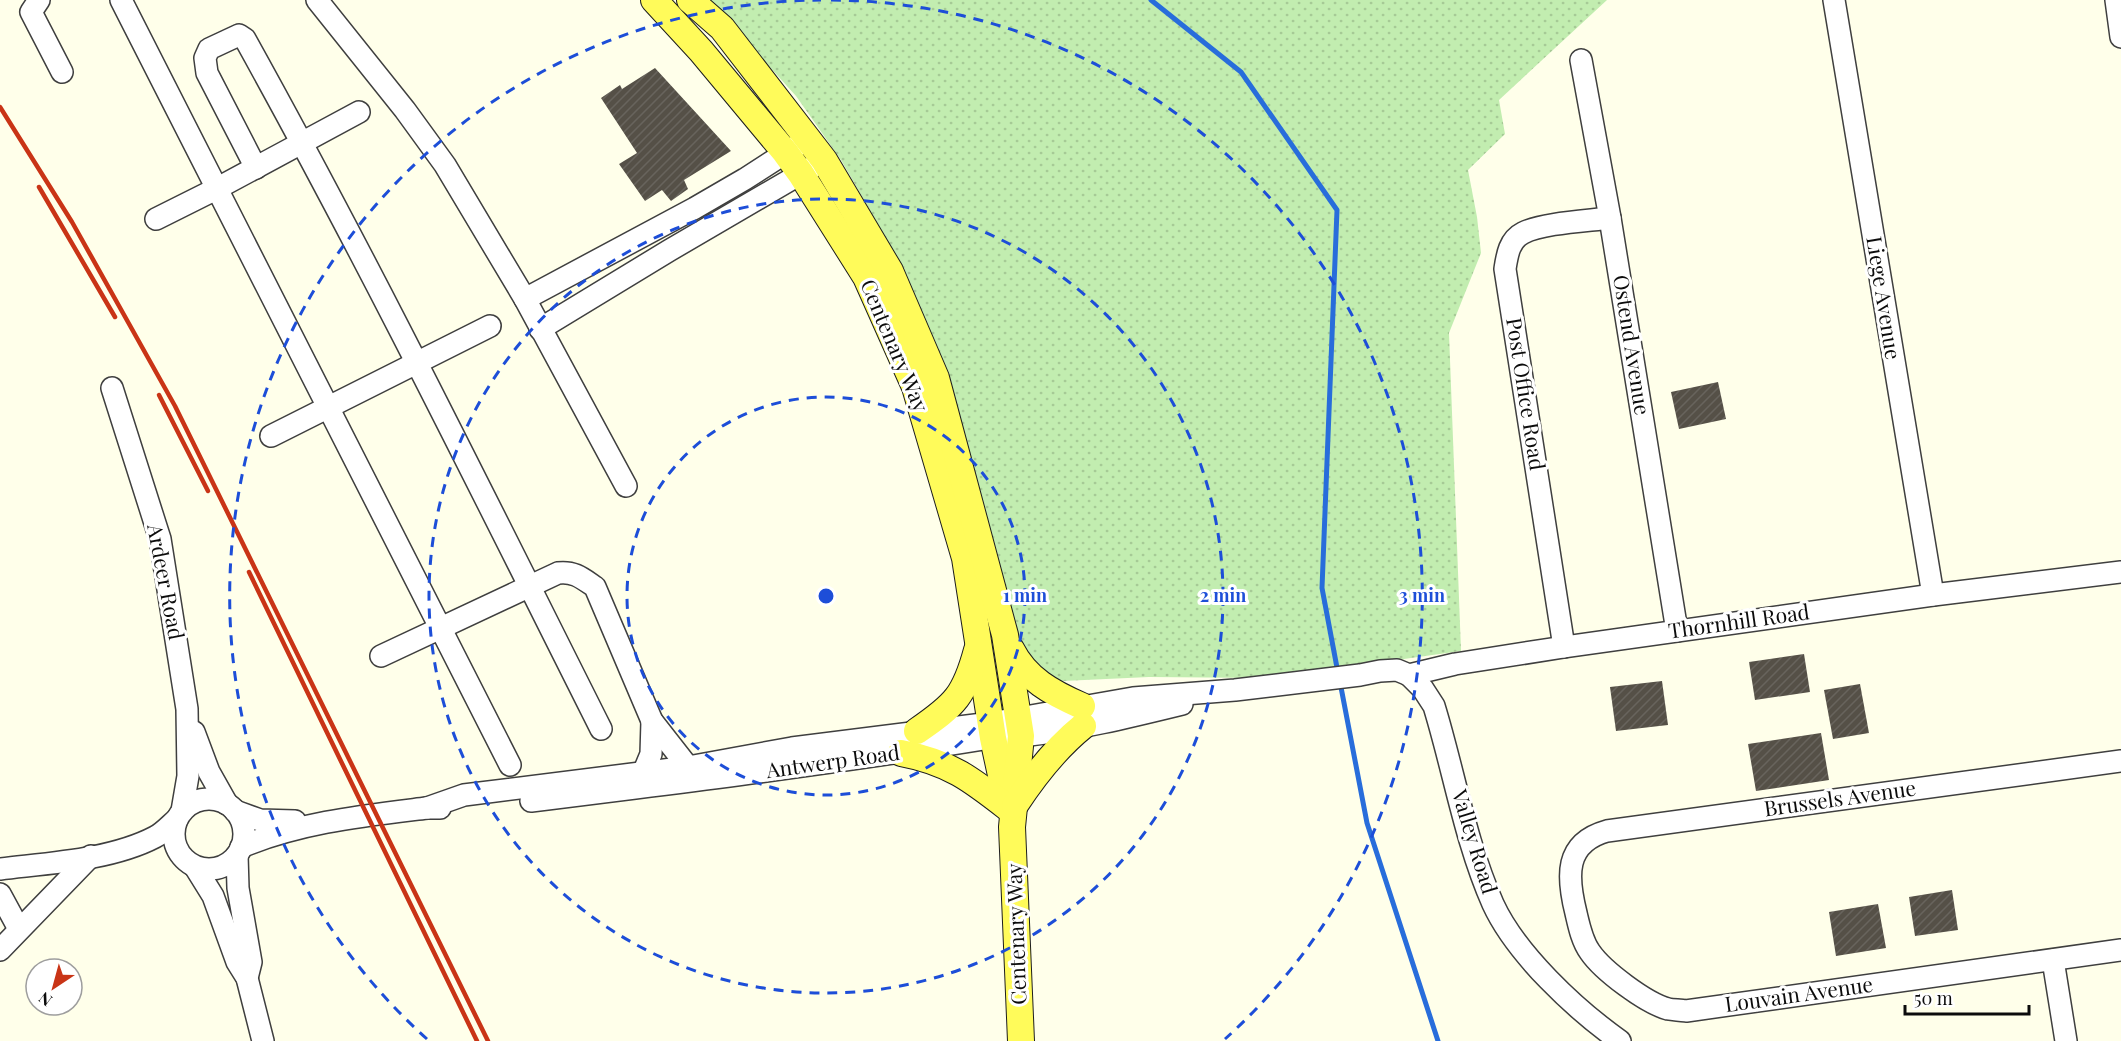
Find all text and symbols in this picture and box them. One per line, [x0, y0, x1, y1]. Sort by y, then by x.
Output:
street label: Liege Avenue [1861, 234, 1909, 361]
street label: Ostend Avenue [1608, 273, 1658, 417]
street label: Centenary Way [855, 275, 937, 416]
street label: Post Office Road [1501, 315, 1553, 472]
street label: Ardeer Road [142, 520, 192, 642]
text: 1 min [1003, 583, 1047, 607]
text: 2 min [1200, 583, 1246, 607]
text: 3 min [1399, 583, 1445, 607]
centre of rings [816, 586, 836, 606]
street label: Thornhill Road [1666, 596, 1811, 644]
street label: Antwerp Road [763, 737, 901, 783]
street label: Brussels Avenue [1762, 772, 1917, 822]
street label: Valley Road [1446, 785, 1505, 897]
street label: Centenary Way [999, 862, 1031, 1005]
north arrow [24, 957, 84, 1017]
street label: Louvain Avenue [1723, 969, 1875, 1017]
scale bar [1905, 978, 2030, 1016]
text: 50 m [1914, 986, 1953, 1010]
text: N [34, 987, 56, 1011]

